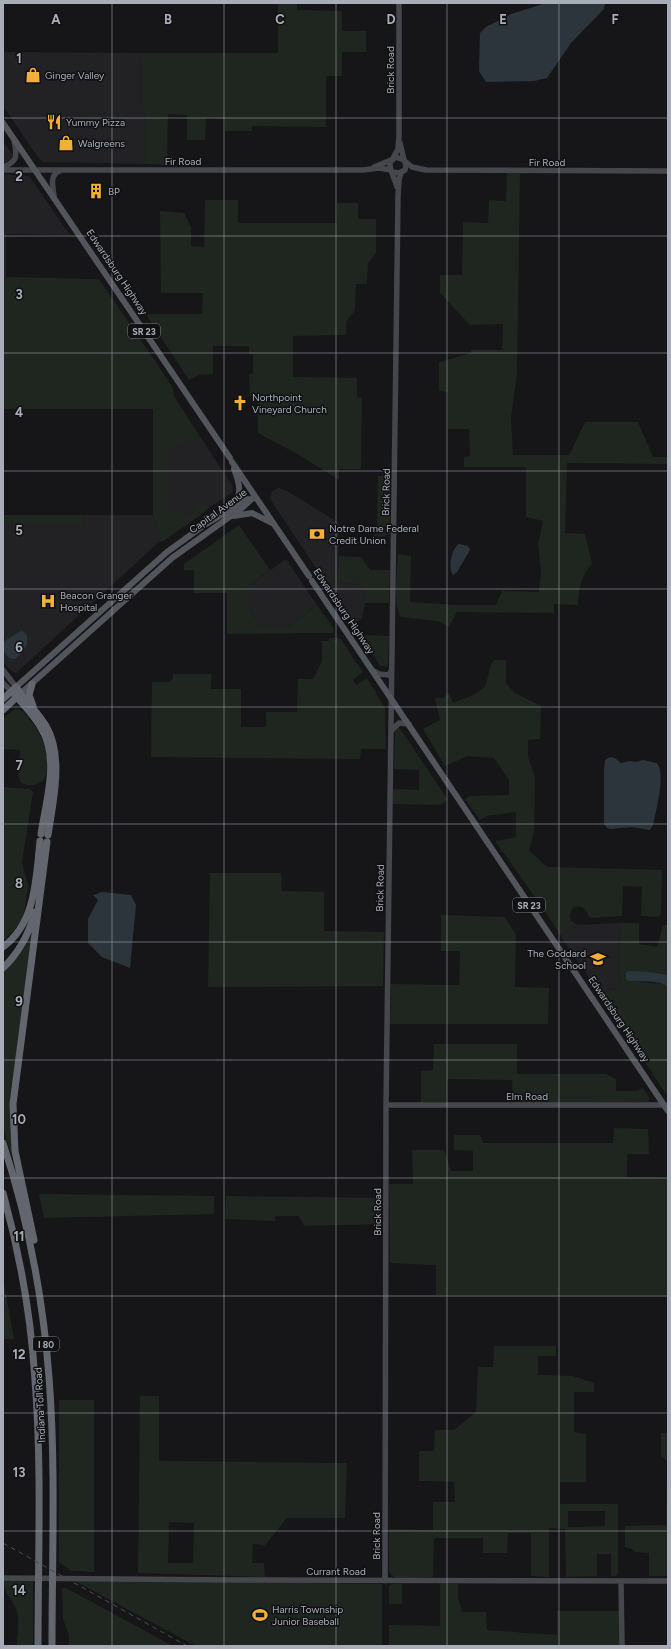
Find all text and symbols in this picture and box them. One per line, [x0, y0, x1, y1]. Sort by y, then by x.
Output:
text: A [51, 12, 61, 27]
text: B [164, 12, 172, 27]
text: C [275, 12, 285, 27]
text: D [386, 12, 396, 27]
text: E [499, 12, 507, 27]
text: F [611, 12, 619, 27]
street label: Brick Road [384, 46, 397, 94]
text: 1 [16, 51, 22, 66]
shop icon: Ginger Valley [24, 66, 42, 84]
place label: Ginger Valley [45, 69, 105, 82]
restaurant icon: Yummy Pizza [45, 113, 63, 131]
place label: Yummy Pizza [66, 116, 125, 129]
shop icon: Walgreens [57, 134, 75, 152]
place label: Walgreens [78, 137, 125, 150]
street label: Fir Road [165, 155, 201, 168]
street label: Fir Road [529, 156, 565, 169]
text: 2 [15, 169, 23, 184]
building icon: BP [87, 182, 105, 200]
place label: BP [108, 185, 120, 198]
street label: Edwardsburg Highway [83, 227, 151, 318]
text: 3 [15, 287, 23, 302]
road number: SR 23 [128, 324, 160, 338]
place label: Northpoint Vineyard Church [252, 391, 327, 416]
church icon: Northpoint Vineyard Church [231, 394, 249, 412]
text: 4 [15, 405, 23, 420]
street label: Brick Road [379, 468, 393, 516]
street label: Capital Avenue [187, 485, 250, 536]
place label: Notre Dame Federal Credit Union [329, 522, 419, 547]
text: 5 [15, 523, 23, 538]
bank icon: Notre Dame Federal Credit Union [308, 525, 326, 543]
street label: Edwardsburg Highway [310, 566, 378, 657]
place label: Beacon Granger Hospital [60, 589, 133, 614]
hospital icon: Beacon Granger Hospital [39, 592, 57, 610]
text: 6 [15, 640, 23, 655]
text: 7 [15, 758, 23, 773]
street label: Brick Road [373, 864, 387, 912]
text: 8 [15, 876, 23, 891]
road number: SR 23 [513, 898, 545, 912]
place label: The Goddard School [528, 947, 586, 972]
school or university icon: The Goddard School [589, 950, 607, 968]
street label: Edwardsburg Highway [585, 974, 653, 1065]
text: 9 [15, 994, 23, 1009]
street label: Elm Road [506, 1090, 548, 1103]
text: 10 [12, 1112, 26, 1127]
street label: Brick Road [371, 1188, 384, 1236]
text: 11 [14, 1229, 24, 1244]
road number: I 80 [33, 1337, 59, 1351]
text: 12 [12, 1347, 26, 1362]
street label: Indiana Toll Road [32, 1367, 48, 1443]
text: 13 [13, 1465, 25, 1480]
street label: Brick Road [370, 1512, 383, 1560]
street label: Currant Road [306, 1565, 366, 1578]
text: 14 [12, 1583, 26, 1598]
place label: Harris Township Junior Baseball [272, 1603, 343, 1628]
sports icon: Harris Township Junior Baseball [251, 1606, 269, 1624]

